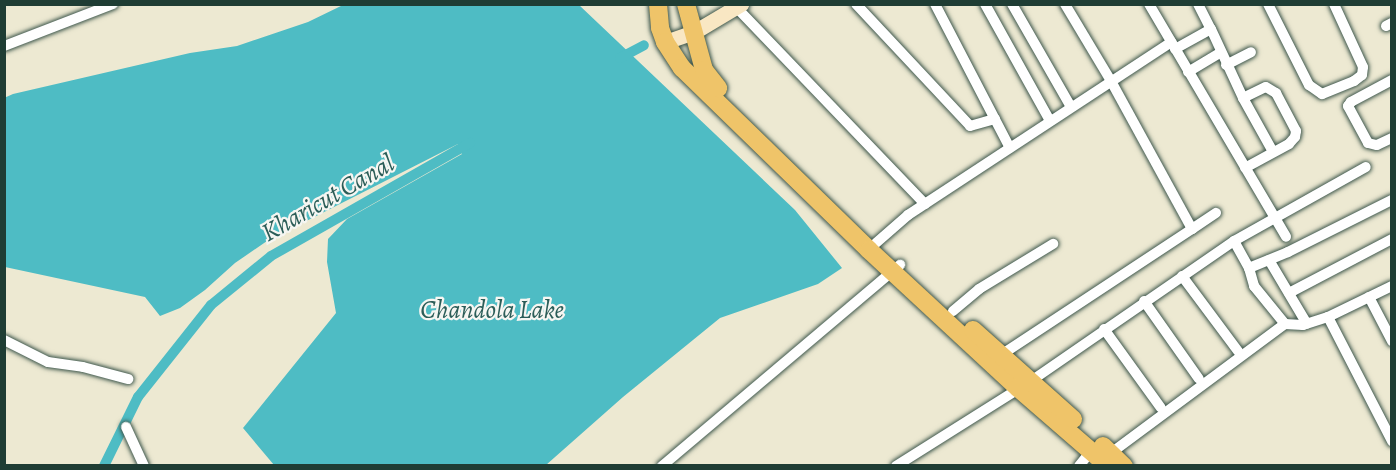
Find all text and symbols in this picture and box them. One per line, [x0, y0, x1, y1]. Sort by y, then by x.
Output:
water label: Kharicut Canal [256, 147, 400, 249]
water label: Chandola Lake [420, 294, 564, 326]

